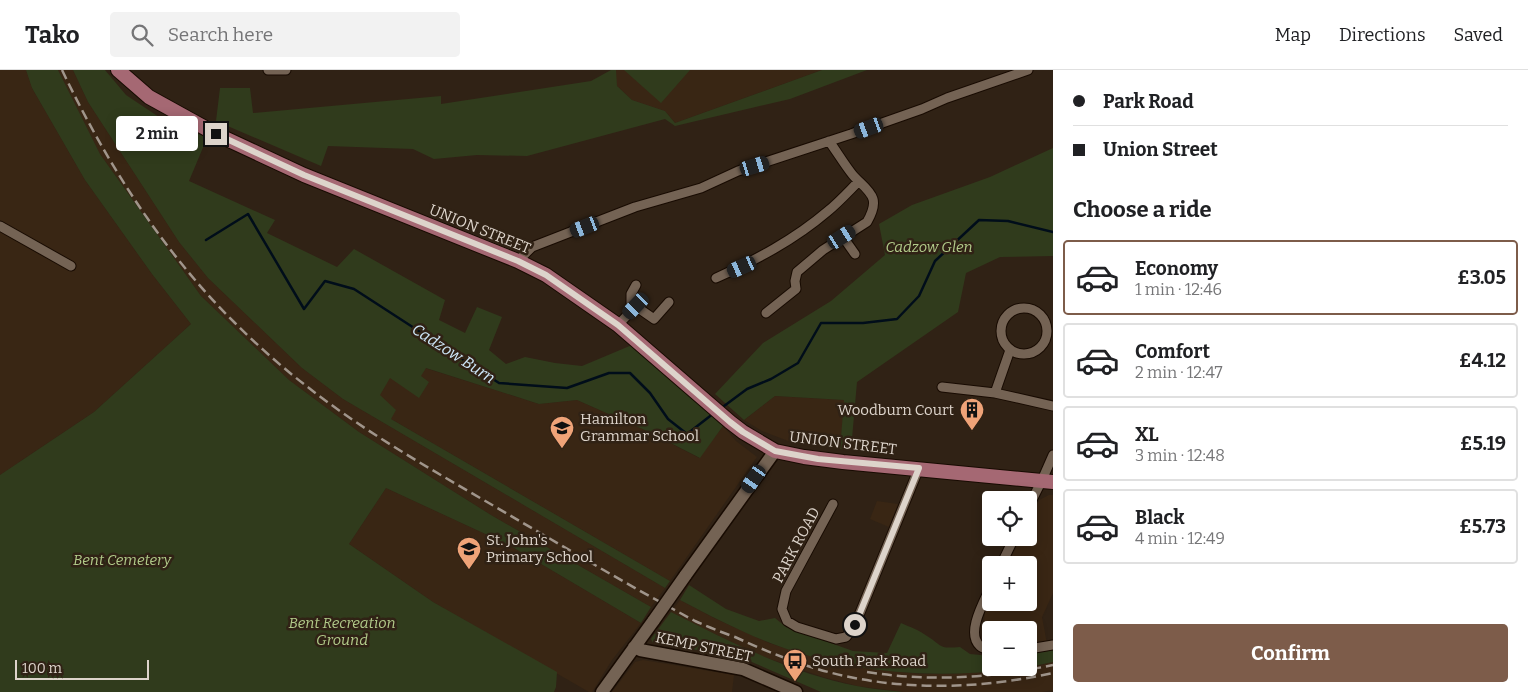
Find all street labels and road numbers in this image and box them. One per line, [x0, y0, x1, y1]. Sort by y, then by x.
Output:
street label: UNION STREET [427, 200, 534, 258]
street label: UNION STREET [788, 427, 898, 459]
street label: PARK ROAD [769, 504, 823, 586]
street label: KEMP STREET [654, 628, 754, 666]

